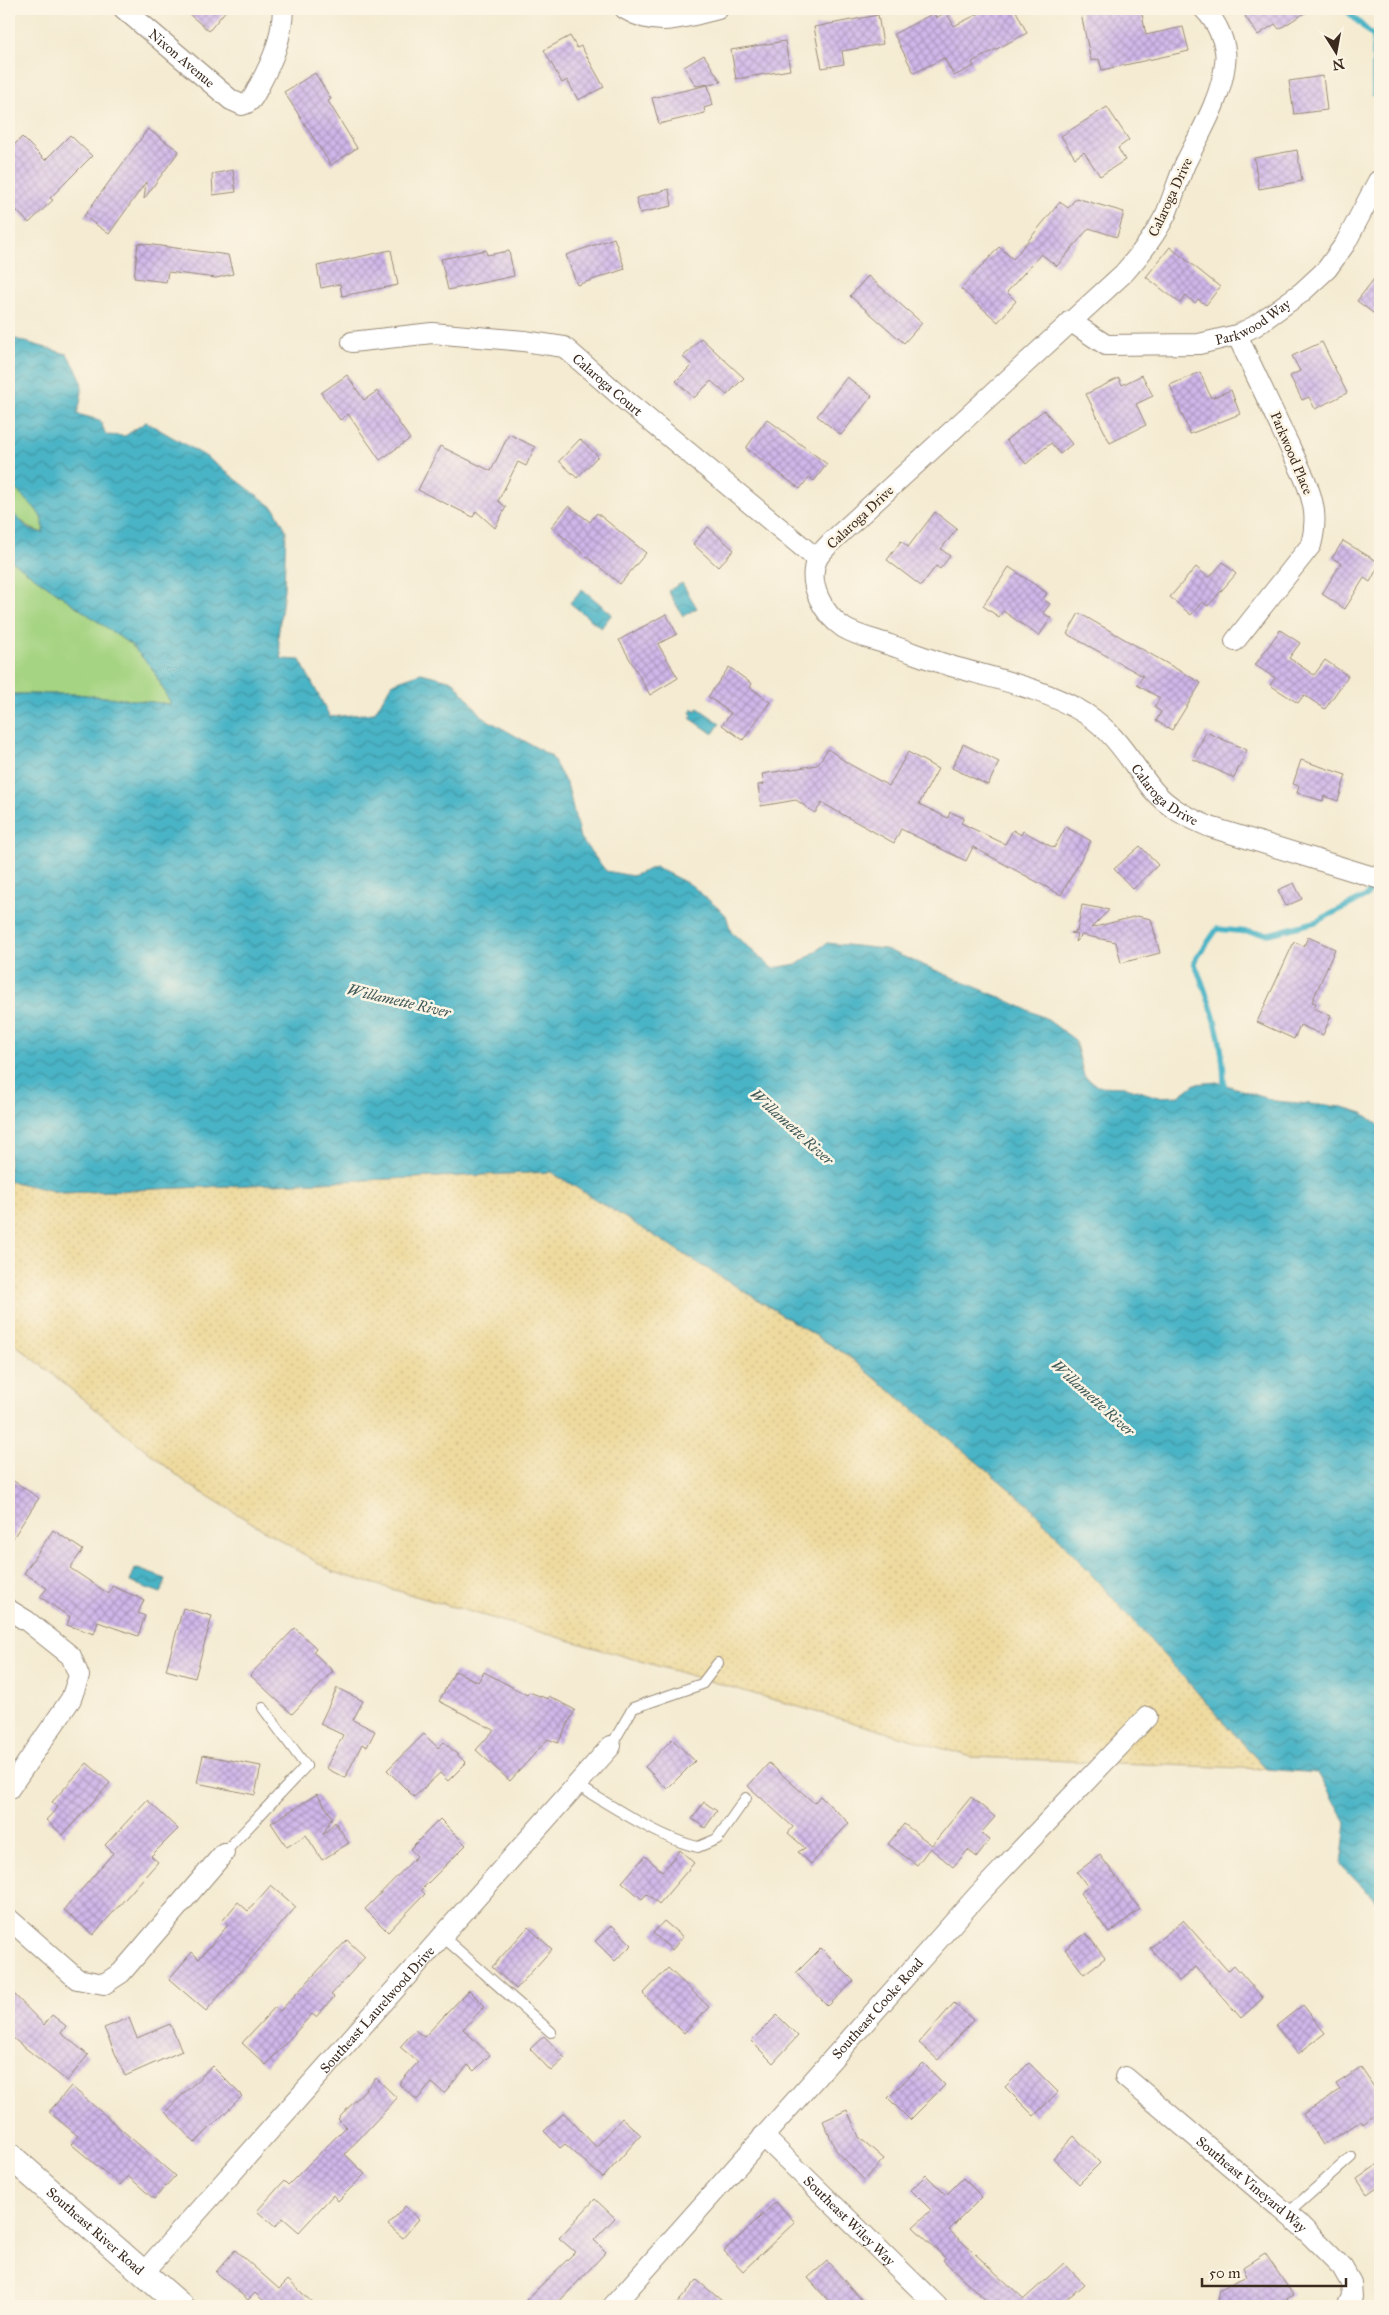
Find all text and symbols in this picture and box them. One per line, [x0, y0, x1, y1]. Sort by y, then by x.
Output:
street label: Nixon Avenue [145, 26, 218, 92]
north arrow [1312, 28, 1362, 78]
text: N [1331, 55, 1346, 74]
street label: Calaroga Drive [1145, 155, 1196, 239]
street label: Parkwood Way [1214, 295, 1294, 349]
street label: Calaroga Court [569, 350, 646, 420]
street label: Parkwood Place [1266, 409, 1317, 497]
street label: Calaroga Drive [823, 482, 897, 553]
street label: Calaroga Drive [1127, 761, 1201, 830]
water label: Willamette River [346, 980, 453, 1022]
water label: Willamette River [747, 1085, 838, 1169]
water label: Willamette River [1048, 1356, 1139, 1440]
street label: Southeast Laurelwood Drive [316, 1943, 438, 2077]
street label: Southeast Cooke Road [828, 1955, 927, 2063]
street label: Southeast Vineyard Way [1193, 2133, 1311, 2236]
street label: Southeast Wiley Way [800, 2172, 899, 2270]
street label: Southeast River Road [43, 2184, 147, 2279]
scale bar [1202, 2255, 1345, 2287]
text: 50 m [1209, 2264, 1241, 2282]

